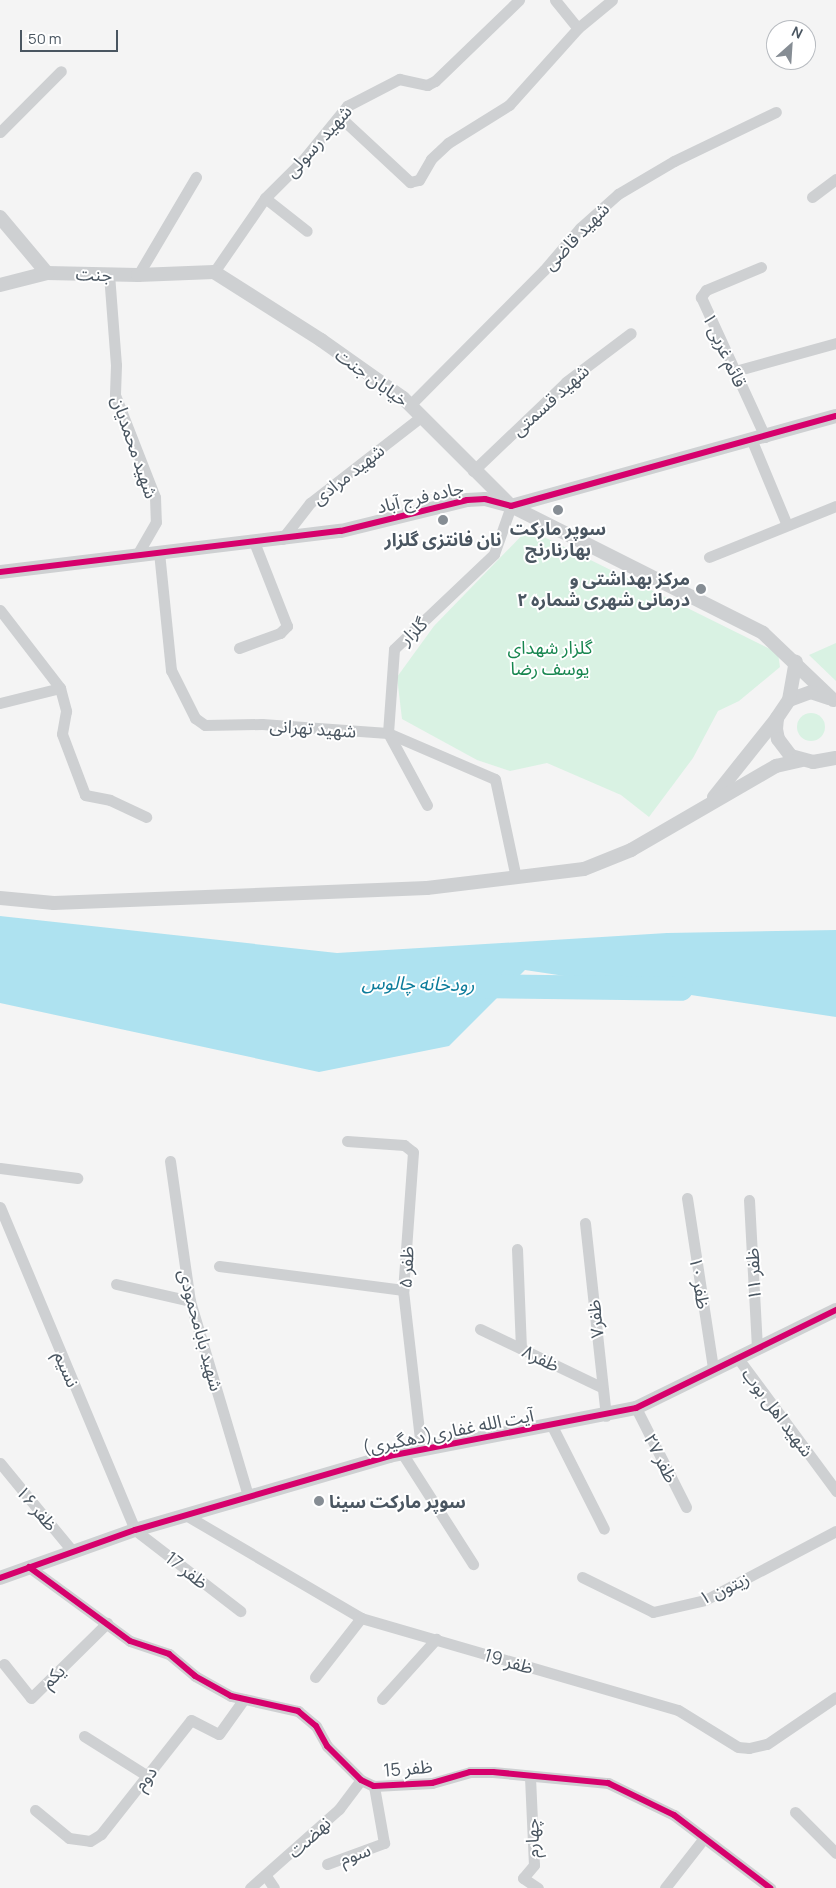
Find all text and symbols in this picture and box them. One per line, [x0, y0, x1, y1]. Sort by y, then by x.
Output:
scale bar [22, 20, 120, 52]
north arrow [766, 20, 816, 70]
text: N [789, 21, 806, 43]
text: 50 m [28, 28, 62, 49]
street label: شهید رسولی [280, 100, 356, 182]
street label: شهید قاضی [538, 198, 614, 274]
street label: جنت [75, 263, 113, 285]
street label: قائم غربی ۱ [698, 309, 752, 391]
street label: خیابان جنت [331, 343, 413, 411]
street label: شهید قسمتی [507, 360, 593, 440]
street label: شهید محمدیان [107, 393, 163, 501]
street label: شهید مرادی [308, 439, 388, 509]
street label: جاده فرج آباد [374, 477, 466, 517]
marker: سوپر مارکت بهارنارنج [552, 504, 564, 516]
marker: نان فانتزی گلزار [437, 514, 449, 526]
place label: سوپر مارکت بهارنارنج [510, 518, 606, 560]
place label: نان فانتزی گلزار [384, 528, 502, 550]
place label: مرکز بهداشتی و درمانی شهری شماره ۲ [517, 568, 690, 610]
marker: مرکز بهداشتی و درمانی شهری شماره ۲ [694, 582, 708, 596]
street label: گلزار [395, 613, 431, 649]
park label: گلزار شهدای یوسف رضا [508, 637, 592, 680]
street label: شهید تهرانی [269, 714, 357, 742]
water label: رودخانه چالوس [361, 972, 475, 996]
street label: ظفر ۵ [394, 1245, 418, 1289]
street label: ظفر ۱۱ [741, 1247, 765, 1301]
street label: ظفر ۱۰ [685, 1255, 715, 1311]
street label: شهید بابامحمودی [174, 1267, 228, 1393]
street label: ظفر۷ [582, 1299, 608, 1339]
street label: ظفر۸ [519, 1340, 563, 1376]
street label: نسیم [50, 1348, 84, 1390]
street label: شهید اهل بوب [738, 1363, 818, 1461]
street label: آیت الله غفاری(دهگیری) [361, 1404, 535, 1458]
street label: ظفر ۲۷ [639, 1430, 683, 1486]
street label: ظفر ۱۶ [12, 1481, 62, 1535]
place label: سوپر مارکت سینا [329, 1490, 466, 1512]
marker: سوپر مارکت سینا [313, 1495, 325, 1507]
street label: ظفر 17 [161, 1547, 213, 1593]
street label: زیتون ۱ [695, 1567, 753, 1609]
street label: ظفر 19 [482, 1644, 536, 1678]
street label: یکم [37, 1660, 69, 1692]
street label: ظفر 15 [383, 1755, 433, 1781]
street label: دوم [129, 1761, 161, 1795]
street label: نهضت [283, 1812, 335, 1862]
street label: چهارم [521, 1818, 543, 1858]
street label: سوم [337, 1838, 373, 1870]

